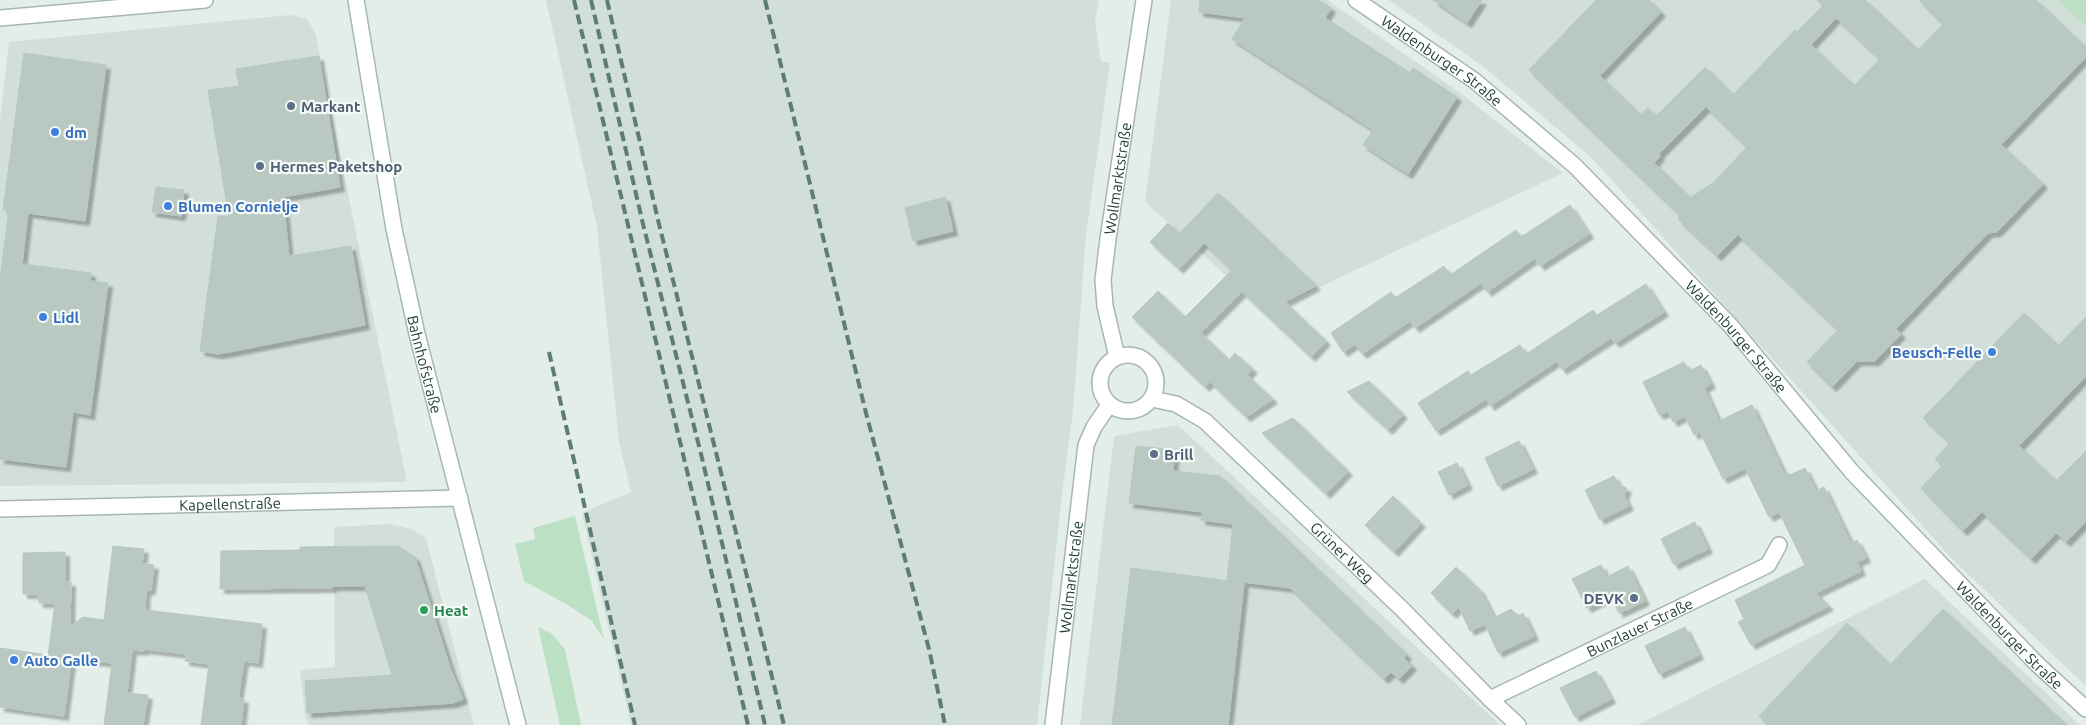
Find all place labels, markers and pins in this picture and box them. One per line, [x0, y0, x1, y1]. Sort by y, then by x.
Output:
place label: Markant [301, 98, 361, 115]
marker: Markant [285, 100, 297, 112]
place label: dm [65, 124, 87, 141]
marker: dm [49, 126, 61, 138]
place label: Hermes Paketshop [270, 158, 402, 175]
marker: Hermes Paketshop [254, 160, 266, 172]
place label: Blumen Cornielje [178, 198, 299, 215]
marker: Blumen Cornielje [162, 200, 174, 212]
place label: Lidl [53, 309, 79, 326]
marker: Lidl [37, 311, 49, 323]
place label: Beusch-Felle [1892, 344, 1982, 361]
marker: Beusch-Felle [1986, 346, 1998, 358]
place label: Brill [1164, 446, 1194, 463]
marker: Brill [1148, 448, 1160, 460]
place label: DEVK [1584, 590, 1624, 607]
marker: DEVK [1628, 592, 1640, 604]
place label: Heat [434, 602, 469, 619]
marker: Heat [418, 604, 430, 616]
place label: Auto Galle [24, 652, 98, 669]
marker: Auto Galle [8, 654, 20, 666]

